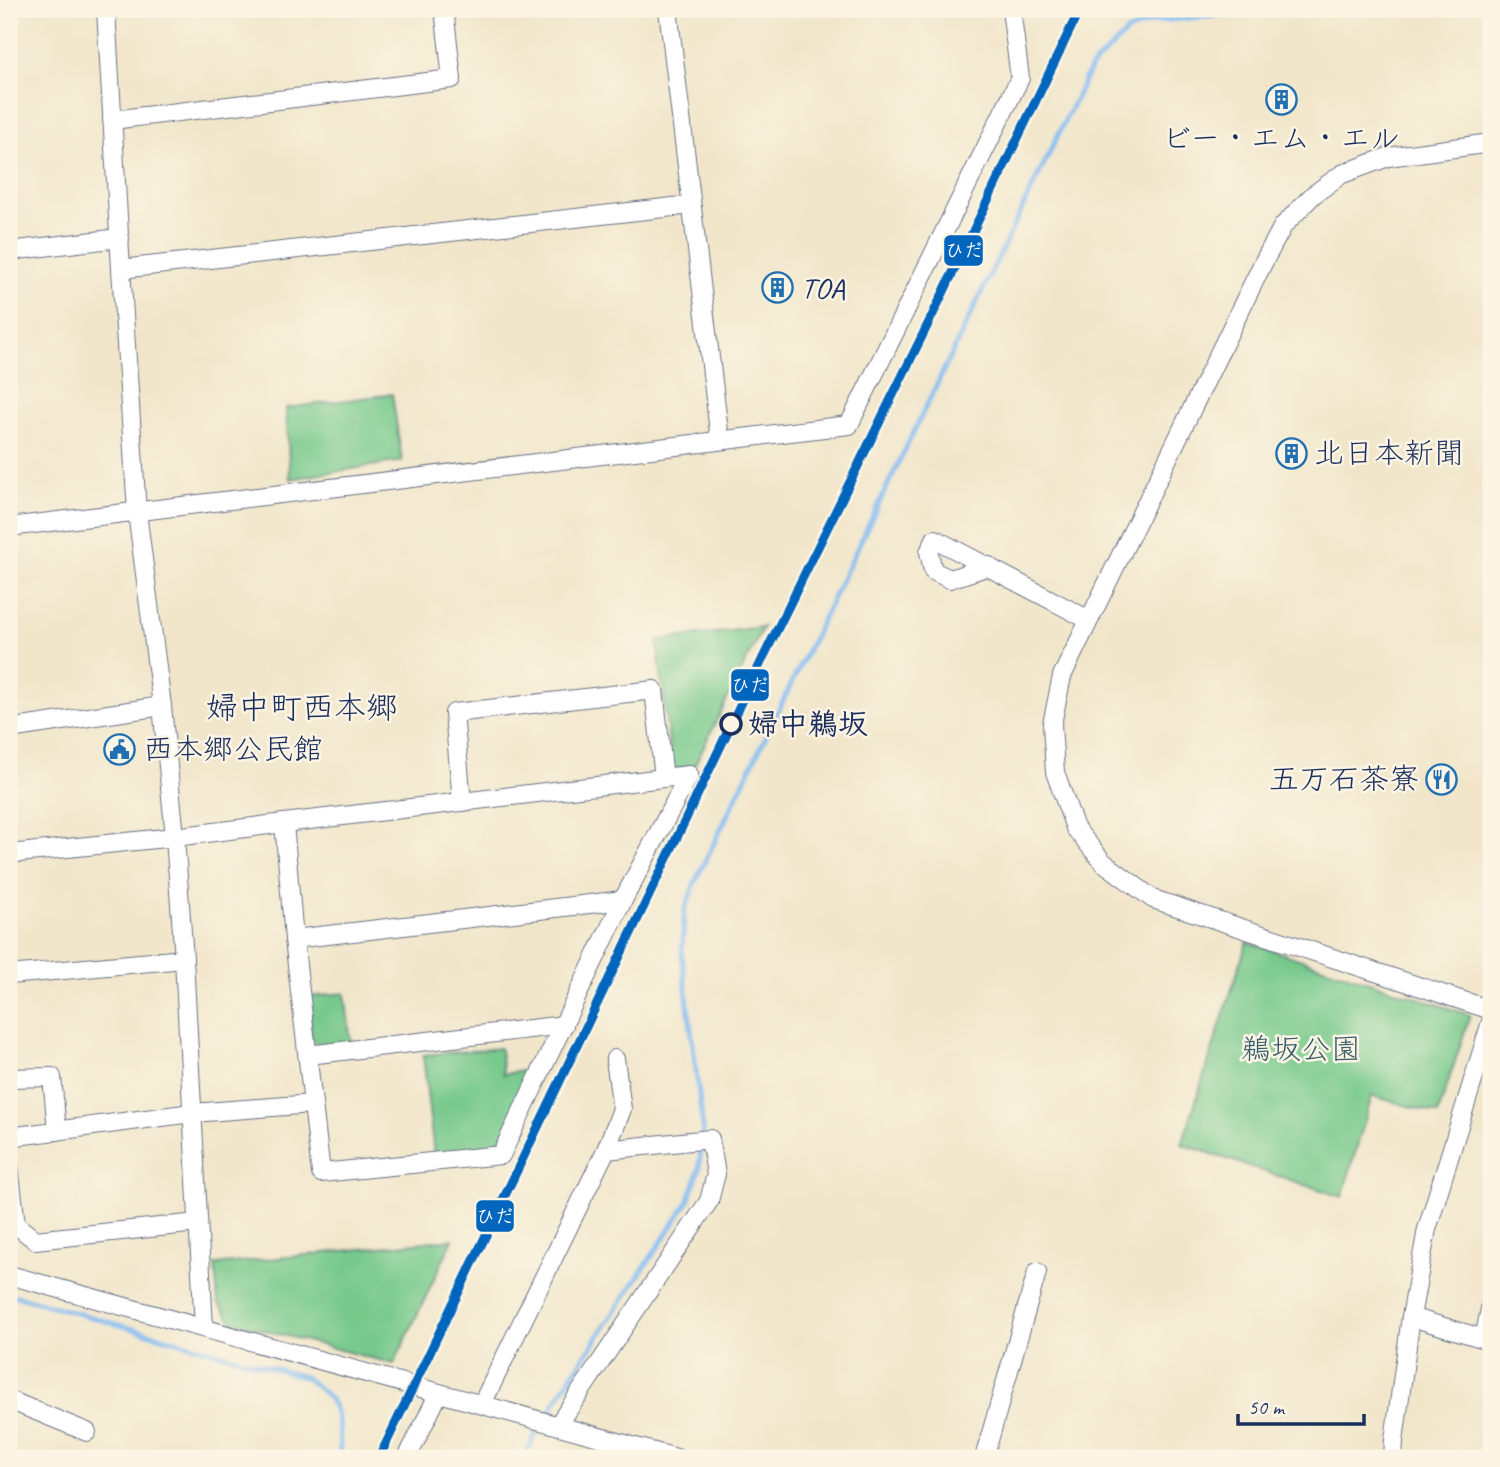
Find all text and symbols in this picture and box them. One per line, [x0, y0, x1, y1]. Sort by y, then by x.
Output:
building icon: ビー・エム・エル [1264, 83, 1298, 117]
place label: ビー・エム・エル [1162, 119, 1400, 157]
line badge: ひだ [943, 234, 984, 267]
text: ひだ [945, 239, 983, 263]
place label: TOA [801, 269, 846, 307]
building icon: TOA [761, 271, 795, 305]
place label: 北日本新聞 [1314, 434, 1464, 472]
building icon: 北日本新聞 [1274, 436, 1308, 470]
line badge: ひだ [730, 668, 770, 702]
text: ひだ [731, 674, 769, 698]
district label: 婦中町西本郷 [206, 687, 398, 728]
place label: 婦中鵜坂 [748, 705, 868, 743]
marker: 婦中鵜坂 [720, 713, 742, 735]
place label: 西本郷公民館 [143, 730, 323, 768]
public building icon: 西本郷公民館 [103, 732, 137, 766]
place label: 五万石茶寮 [1269, 760, 1419, 798]
restaurant icon: 五万石茶寮 [1425, 762, 1459, 796]
park label: 鵜坂公園 [1241, 1030, 1361, 1068]
line badge: ひだ [475, 1199, 515, 1233]
text: ひだ [476, 1205, 514, 1229]
scale bar [1238, 1383, 1364, 1427]
text: 50 m [1248, 1394, 1286, 1420]

